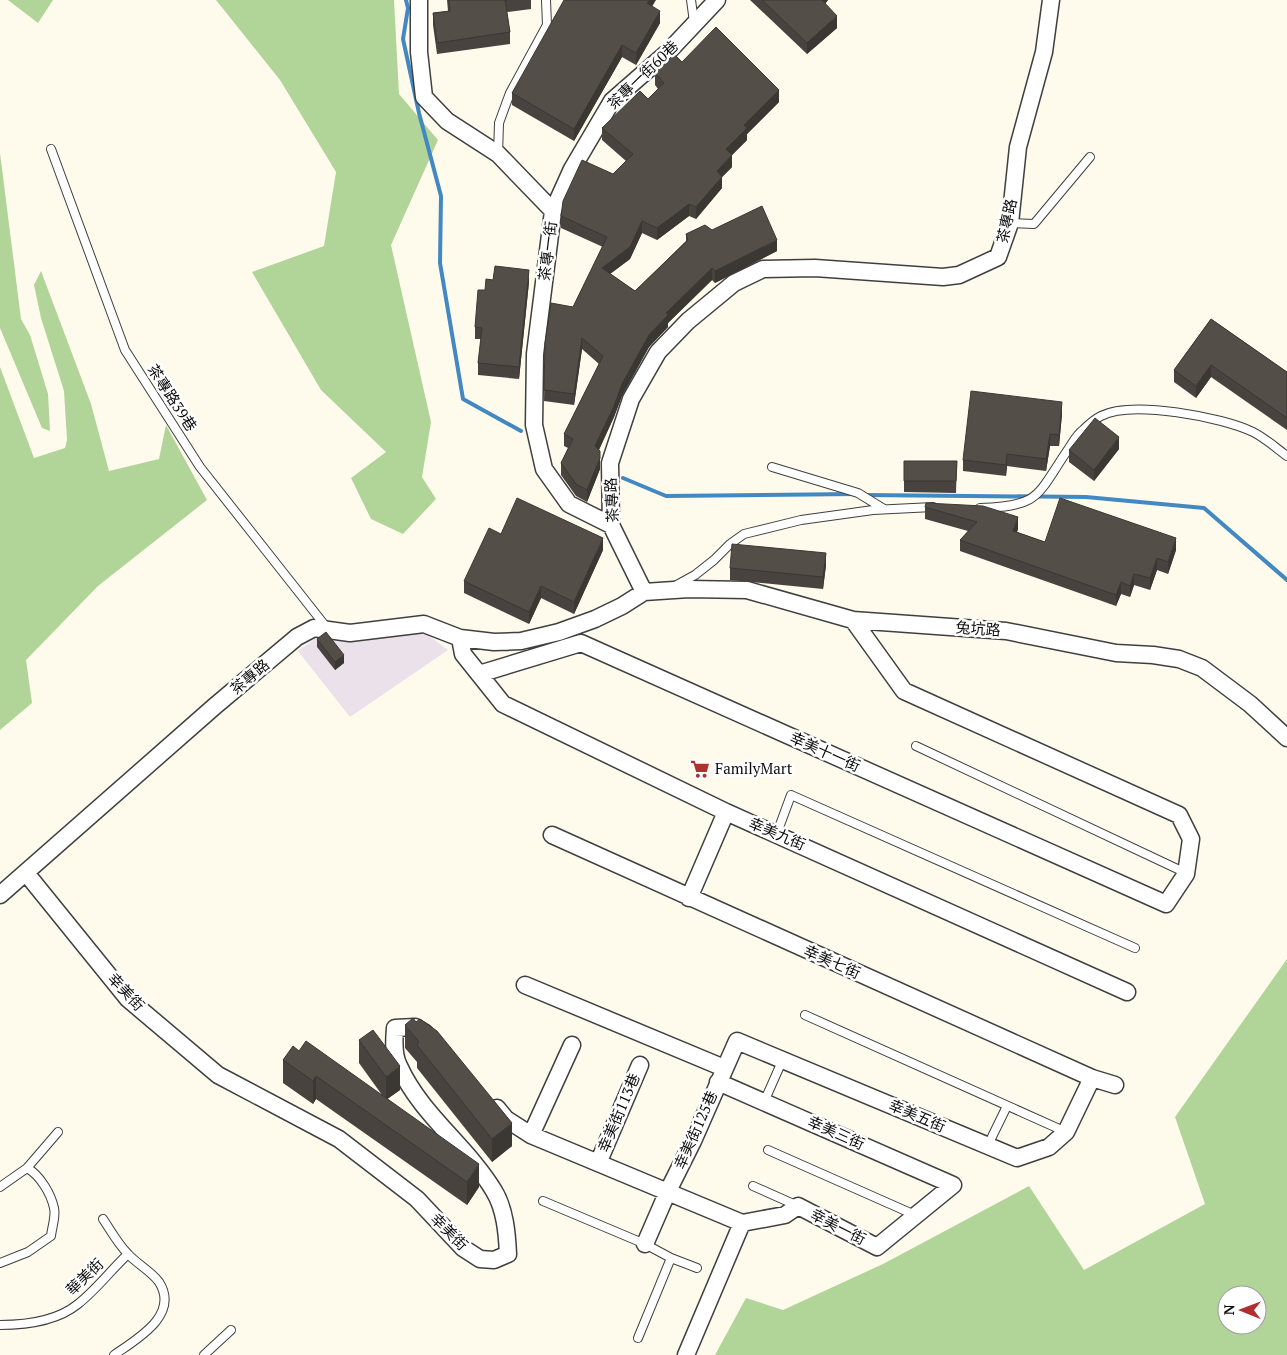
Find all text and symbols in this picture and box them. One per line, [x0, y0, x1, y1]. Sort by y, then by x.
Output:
street label: 茶專一街60巷 [603, 35, 682, 113]
street label: 茶專路 [992, 197, 1020, 245]
street label: 茶專一街 [533, 220, 561, 282]
street label: 茶專路39巷 [144, 360, 202, 435]
street label: 茶專路 [600, 477, 622, 523]
street label: 兔坑路 [955, 616, 1001, 640]
street label: 茶專路 [226, 654, 273, 698]
street label: 幸美十一街 [787, 727, 864, 775]
supermarket icon: FamilyMart [689, 758, 711, 780]
place label: FamilyMart [715, 758, 793, 778]
street label: 幸美九街 [746, 812, 809, 854]
street label: 幸美七街 [801, 940, 864, 982]
street label: 幸美街 [104, 968, 149, 1015]
street label: 幸美街113巷 [592, 1070, 644, 1155]
street label: 幸美街125巷 [669, 1087, 721, 1172]
street label: 幸美五街 [886, 1094, 949, 1136]
street label: 幸美三街 [805, 1111, 868, 1153]
street label: 幸美一街 [807, 1204, 870, 1249]
street label: 幸美街 [427, 1208, 473, 1254]
street label: 華美街 [61, 1253, 107, 1299]
north arrow [1217, 1285, 1267, 1335]
text: N [1219, 1304, 1238, 1315]

